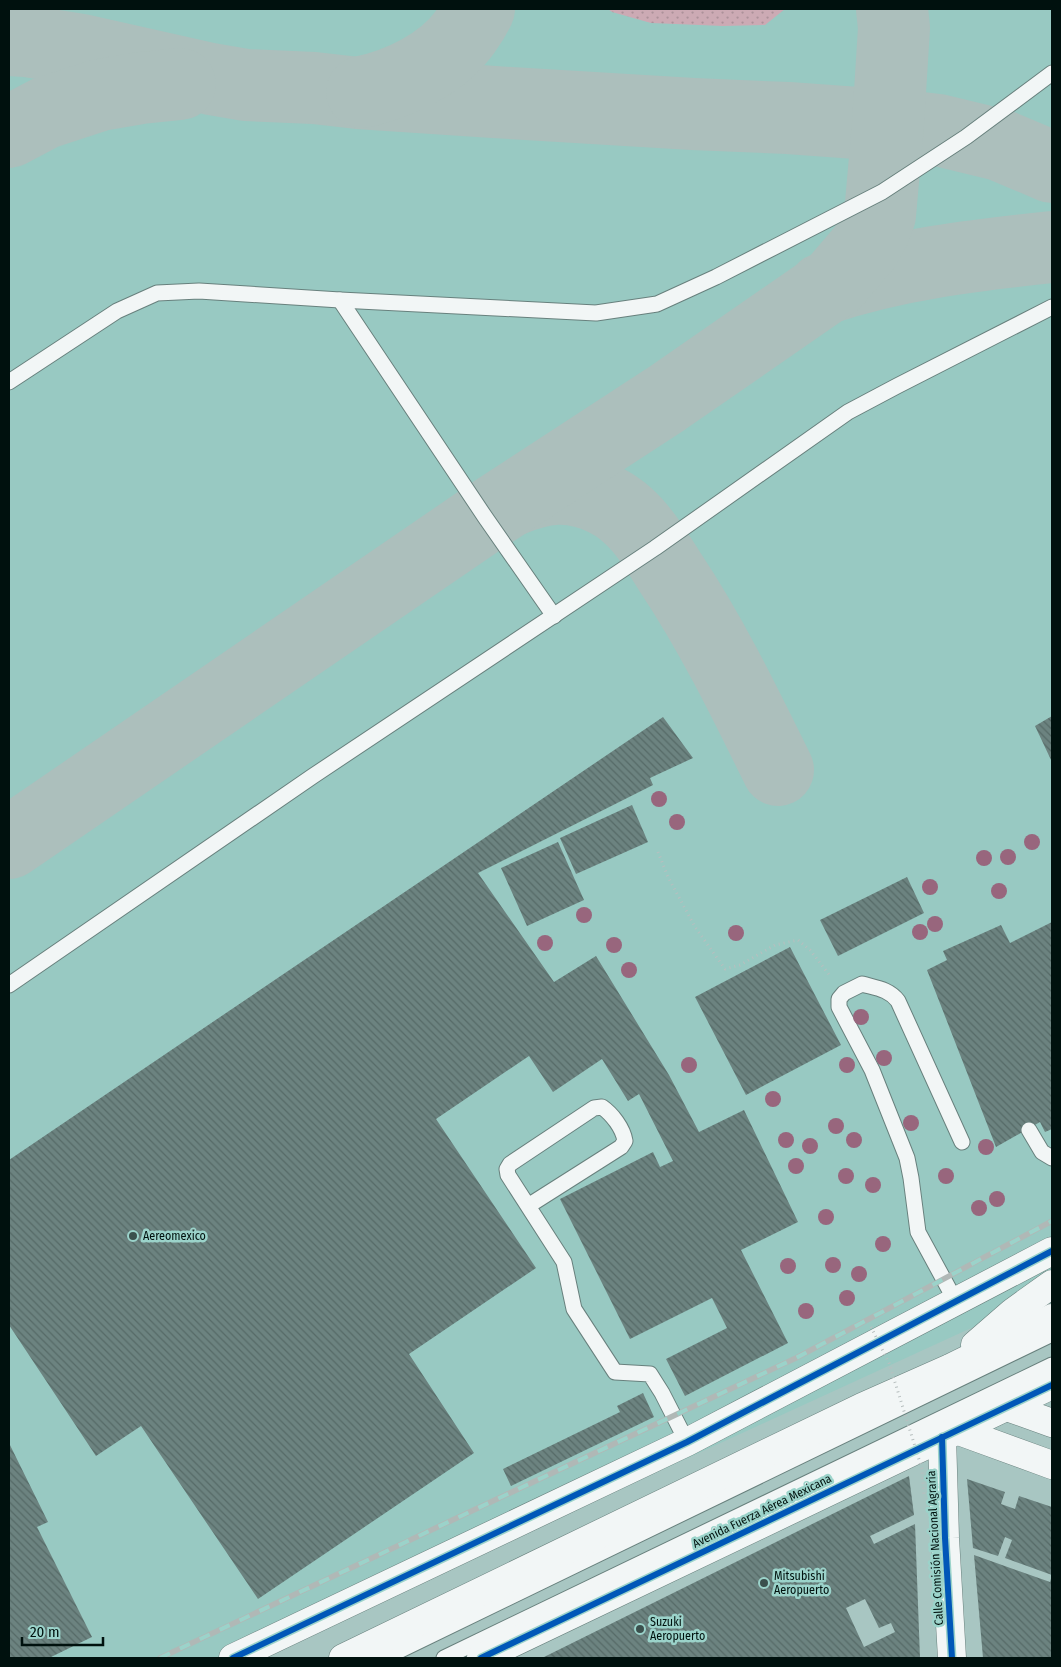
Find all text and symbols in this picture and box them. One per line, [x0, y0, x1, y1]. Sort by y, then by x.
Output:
place label: Aereomexico [143, 1229, 206, 1243]
marker: Aereomexico [127, 1230, 139, 1242]
street label: Calle Comisión Nacional Agraria [924, 1470, 946, 1626]
street label: Avenida Fuerza Aérea Mexicana [690, 1471, 834, 1551]
place label: Mitsubishi Aeropuerto [774, 1569, 829, 1597]
marker: Mitsubishi Aeropuerto [758, 1577, 770, 1589]
scale bar [22, 1614, 104, 1646]
place label: Suzuki Aeropuerto [650, 1615, 705, 1643]
text: 20 m [30, 1623, 60, 1641]
marker: Suzuki Aeropuerto [634, 1623, 646, 1635]

